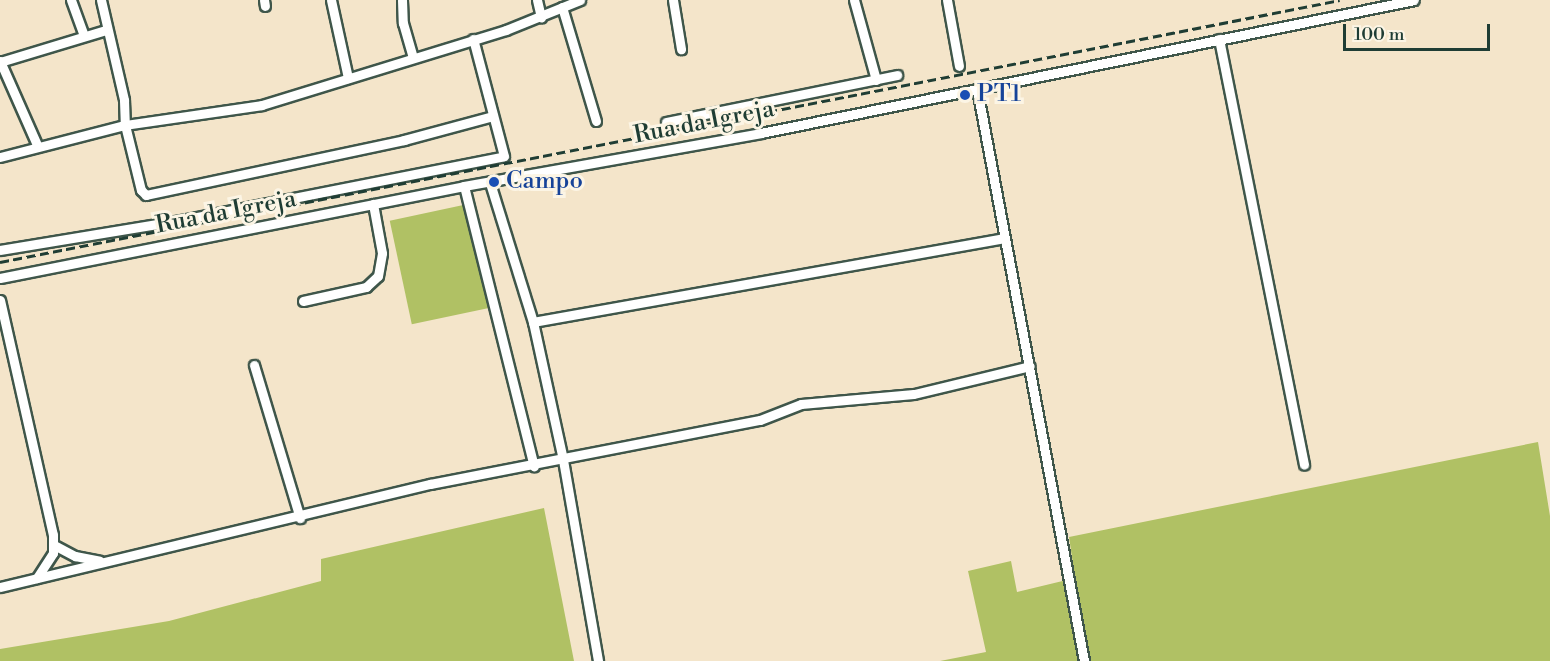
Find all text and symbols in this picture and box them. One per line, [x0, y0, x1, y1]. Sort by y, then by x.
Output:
scale bar [1346, 12, 1493, 50]
text: 100 m [1354, 23, 1405, 46]
place label: PT1 [977, 81, 1021, 109]
marker: PT1 [958, 88, 972, 102]
street label: Rua da Igreja [631, 95, 777, 151]
place label: Campo [506, 168, 583, 196]
marker: Campo [487, 175, 501, 189]
street label: Rua da Igreja [153, 185, 299, 241]

